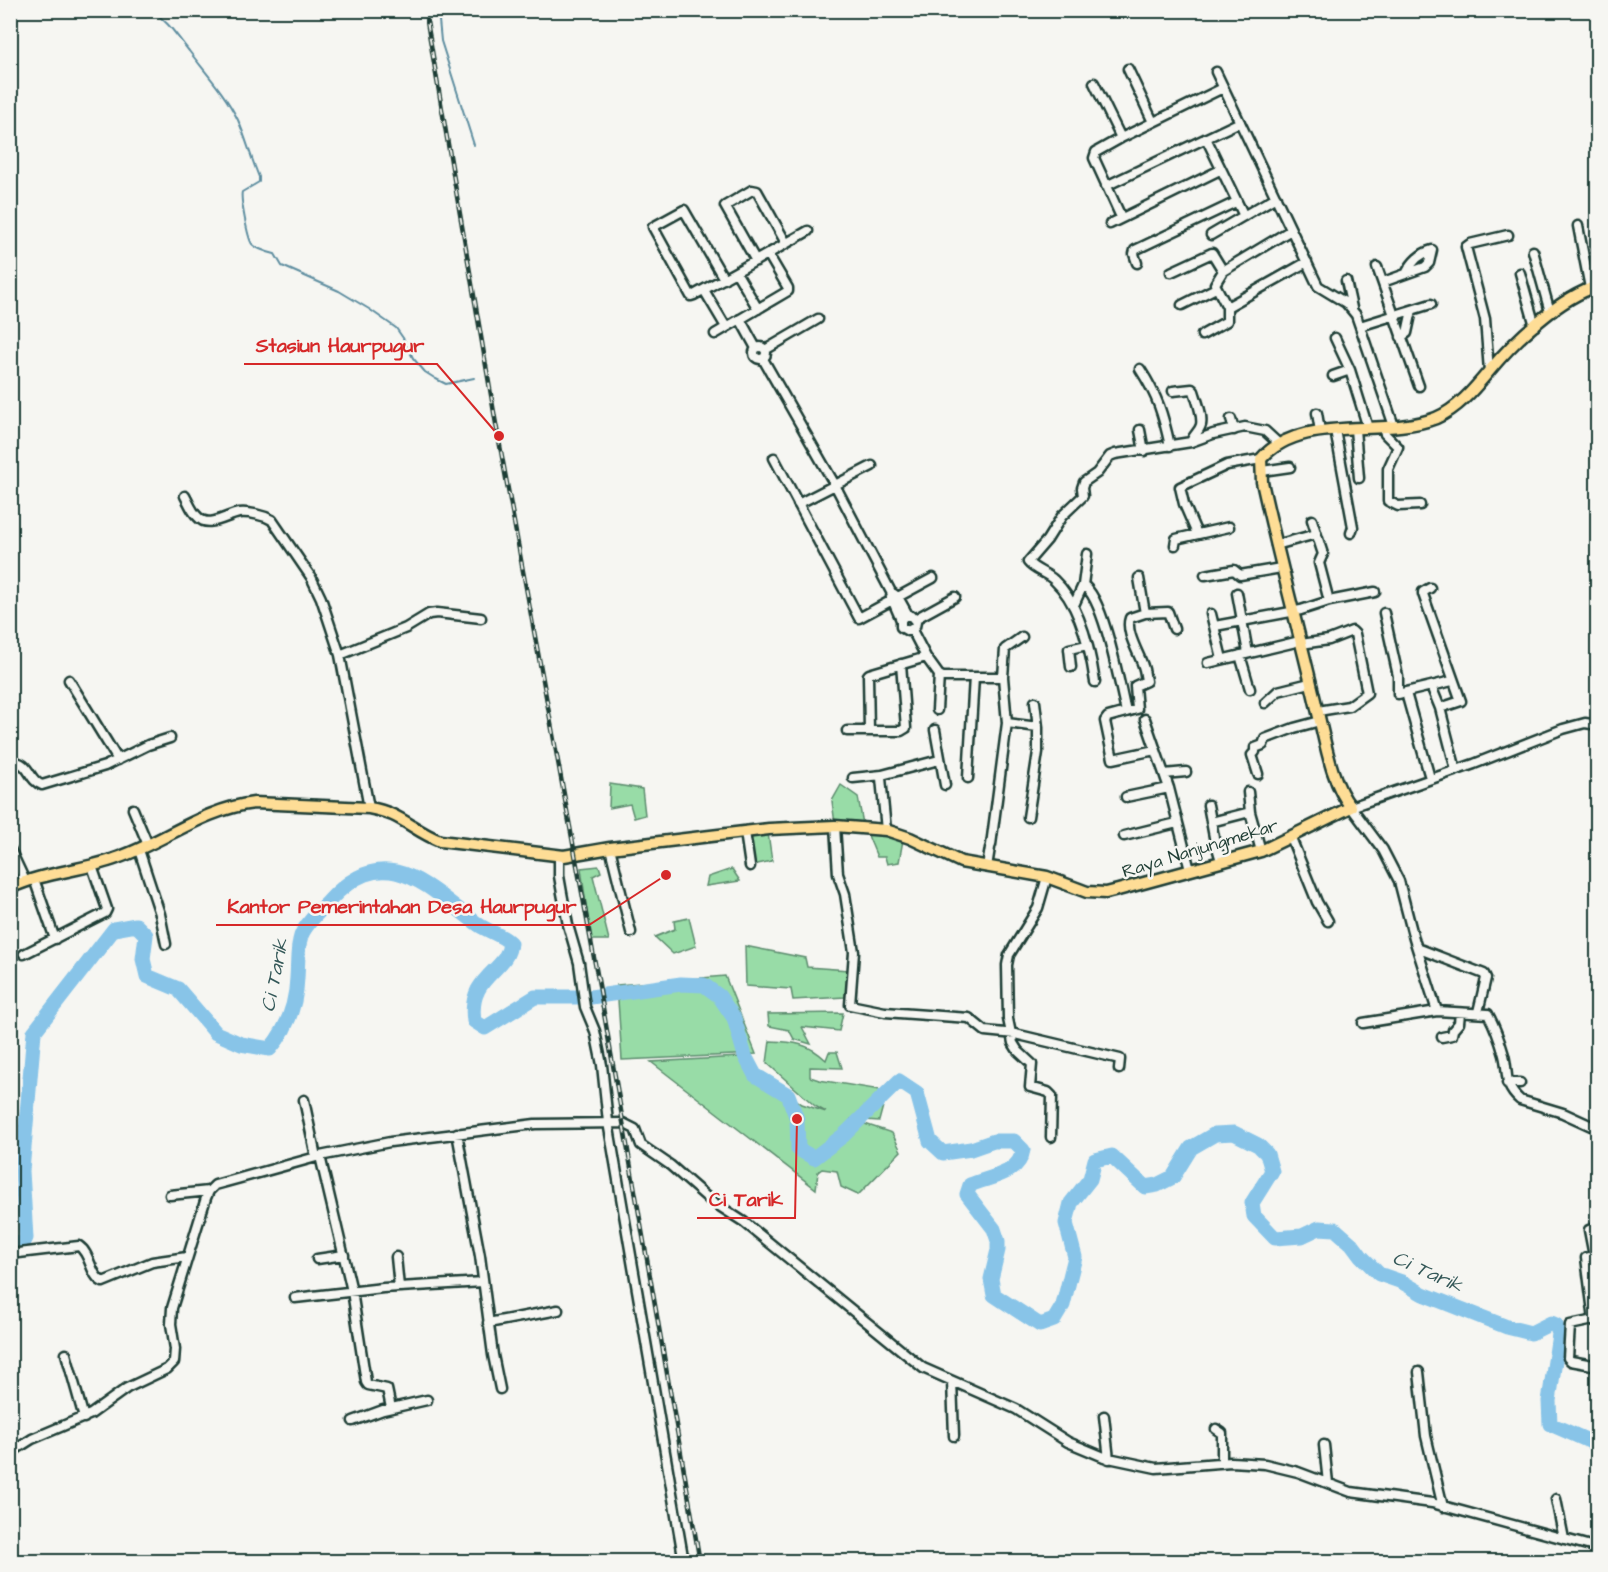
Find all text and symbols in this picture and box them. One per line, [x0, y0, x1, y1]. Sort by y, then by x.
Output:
callout: Stasiun Haurpugur [244, 326, 437, 364]
text: Stasiun Haurpugur [255, 332, 425, 361]
street label: Raya Nanjungmekar [1119, 813, 1282, 885]
callout: Kantor Pemerintahan Desa Haurpugur [216, 887, 589, 925]
text: Kantor Pemerintahan Desa Haurpugur [227, 893, 578, 922]
water label: Ci Tarik [254, 935, 296, 1014]
callout: Ci Tarik [697, 1180, 795, 1218]
text: Ci Tarik [709, 1186, 784, 1214]
water label: Ci Tarik [1388, 1244, 1468, 1300]

